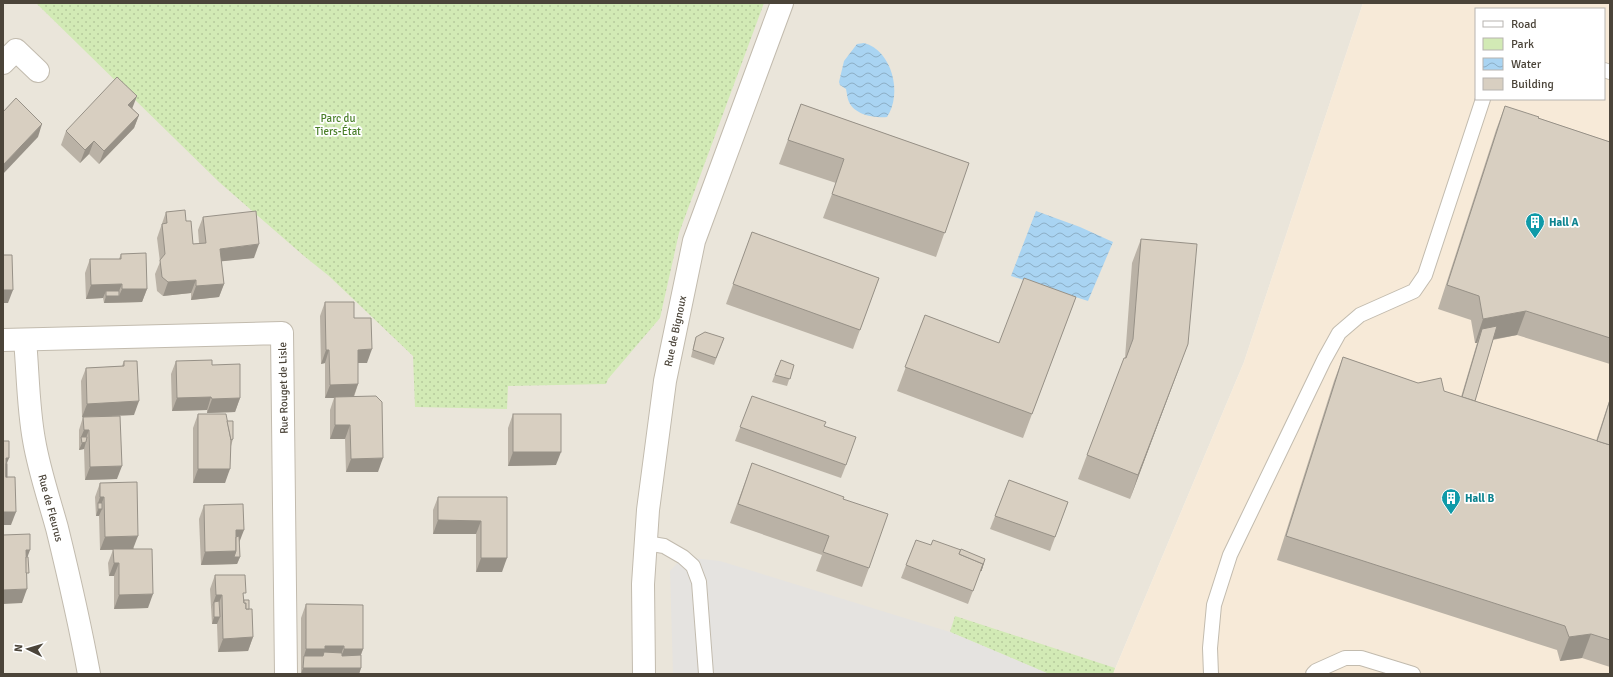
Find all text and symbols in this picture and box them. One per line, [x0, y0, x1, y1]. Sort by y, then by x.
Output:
legend [1475, 8, 1605, 100]
text: Road [1511, 17, 1537, 32]
text: Park [1511, 37, 1534, 52]
text: Water [1511, 57, 1542, 72]
text: Building [1511, 77, 1554, 92]
park label: Parc du Tiers-État [315, 112, 361, 138]
building icon: Hall A [1524, 211, 1546, 239]
place label: Hall A [1549, 216, 1578, 229]
street label: Rue de Bignoux [662, 294, 689, 368]
street label: Rue Rouget de Lisle [276, 342, 291, 434]
street label: Rue de Fleurus [35, 473, 66, 543]
building icon: Hall B [1440, 487, 1462, 515]
place label: Hall B [1465, 492, 1494, 505]
north arrow [8, 629, 48, 669]
text: N [12, 644, 25, 653]

